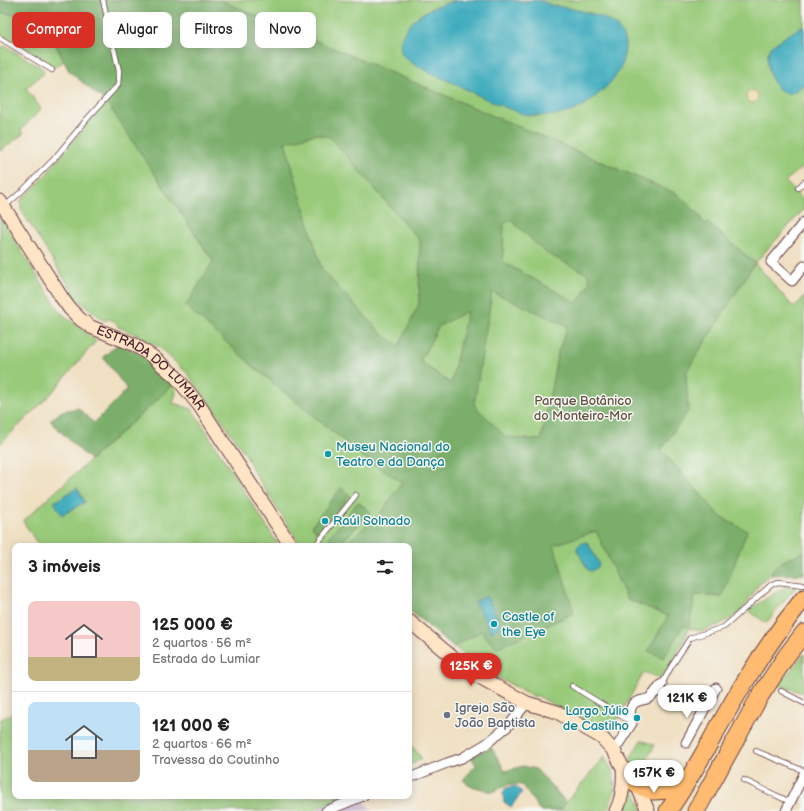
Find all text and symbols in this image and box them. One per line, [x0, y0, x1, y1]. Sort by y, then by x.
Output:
chip: Comprar [12, 12, 95, 48]
chip: Alugar [103, 12, 172, 48]
chip: Filtros [180, 12, 247, 48]
chip: Novo [255, 12, 316, 48]
street label: ESTRADA DO LUMIAR [94, 322, 208, 413]
park label: Parque Botânico do Monteiro-Mor [534, 393, 633, 424]
place label: Museu Nacional do Teatro e da Dança [336, 439, 450, 470]
marker: Museu Nacional do Teatro e da Dança [323, 449, 333, 459]
place label: Raúl Solnado [333, 513, 411, 529]
marker: Raúl Solnado [320, 516, 330, 526]
icon: filters [374, 556, 396, 578]
text: 3 imóveis [28, 557, 101, 577]
place label: Castle of the Eye [502, 609, 554, 640]
text: 125 000 € [152, 615, 233, 635]
icon: home [60, 617, 108, 665]
marker: Castle of the Eye [489, 619, 499, 629]
text: 2 quartos · 56 m² [152, 635, 251, 651]
text: Estrada do Lumiar [152, 651, 260, 667]
pin: 125K € [438, 653, 504, 687]
text: 125K € [450, 658, 492, 674]
pin: 121K € [654, 685, 720, 719]
text: 121K € [667, 690, 707, 706]
place label: Igreja São João Baptista [455, 700, 535, 731]
place label: Largo Júlio de Castilho [563, 703, 629, 734]
marker: Igreja São João Baptista [442, 710, 452, 720]
marker: Largo Júlio de Castilho [632, 713, 642, 723]
text: 121 000 € [152, 716, 230, 736]
icon: home [60, 718, 108, 766]
text: 2 quartos · 66 m² [152, 736, 252, 752]
text: Travessa do Coutinho [152, 752, 280, 768]
pin: 157K € [621, 760, 687, 794]
text: 157K € [633, 765, 675, 781]

